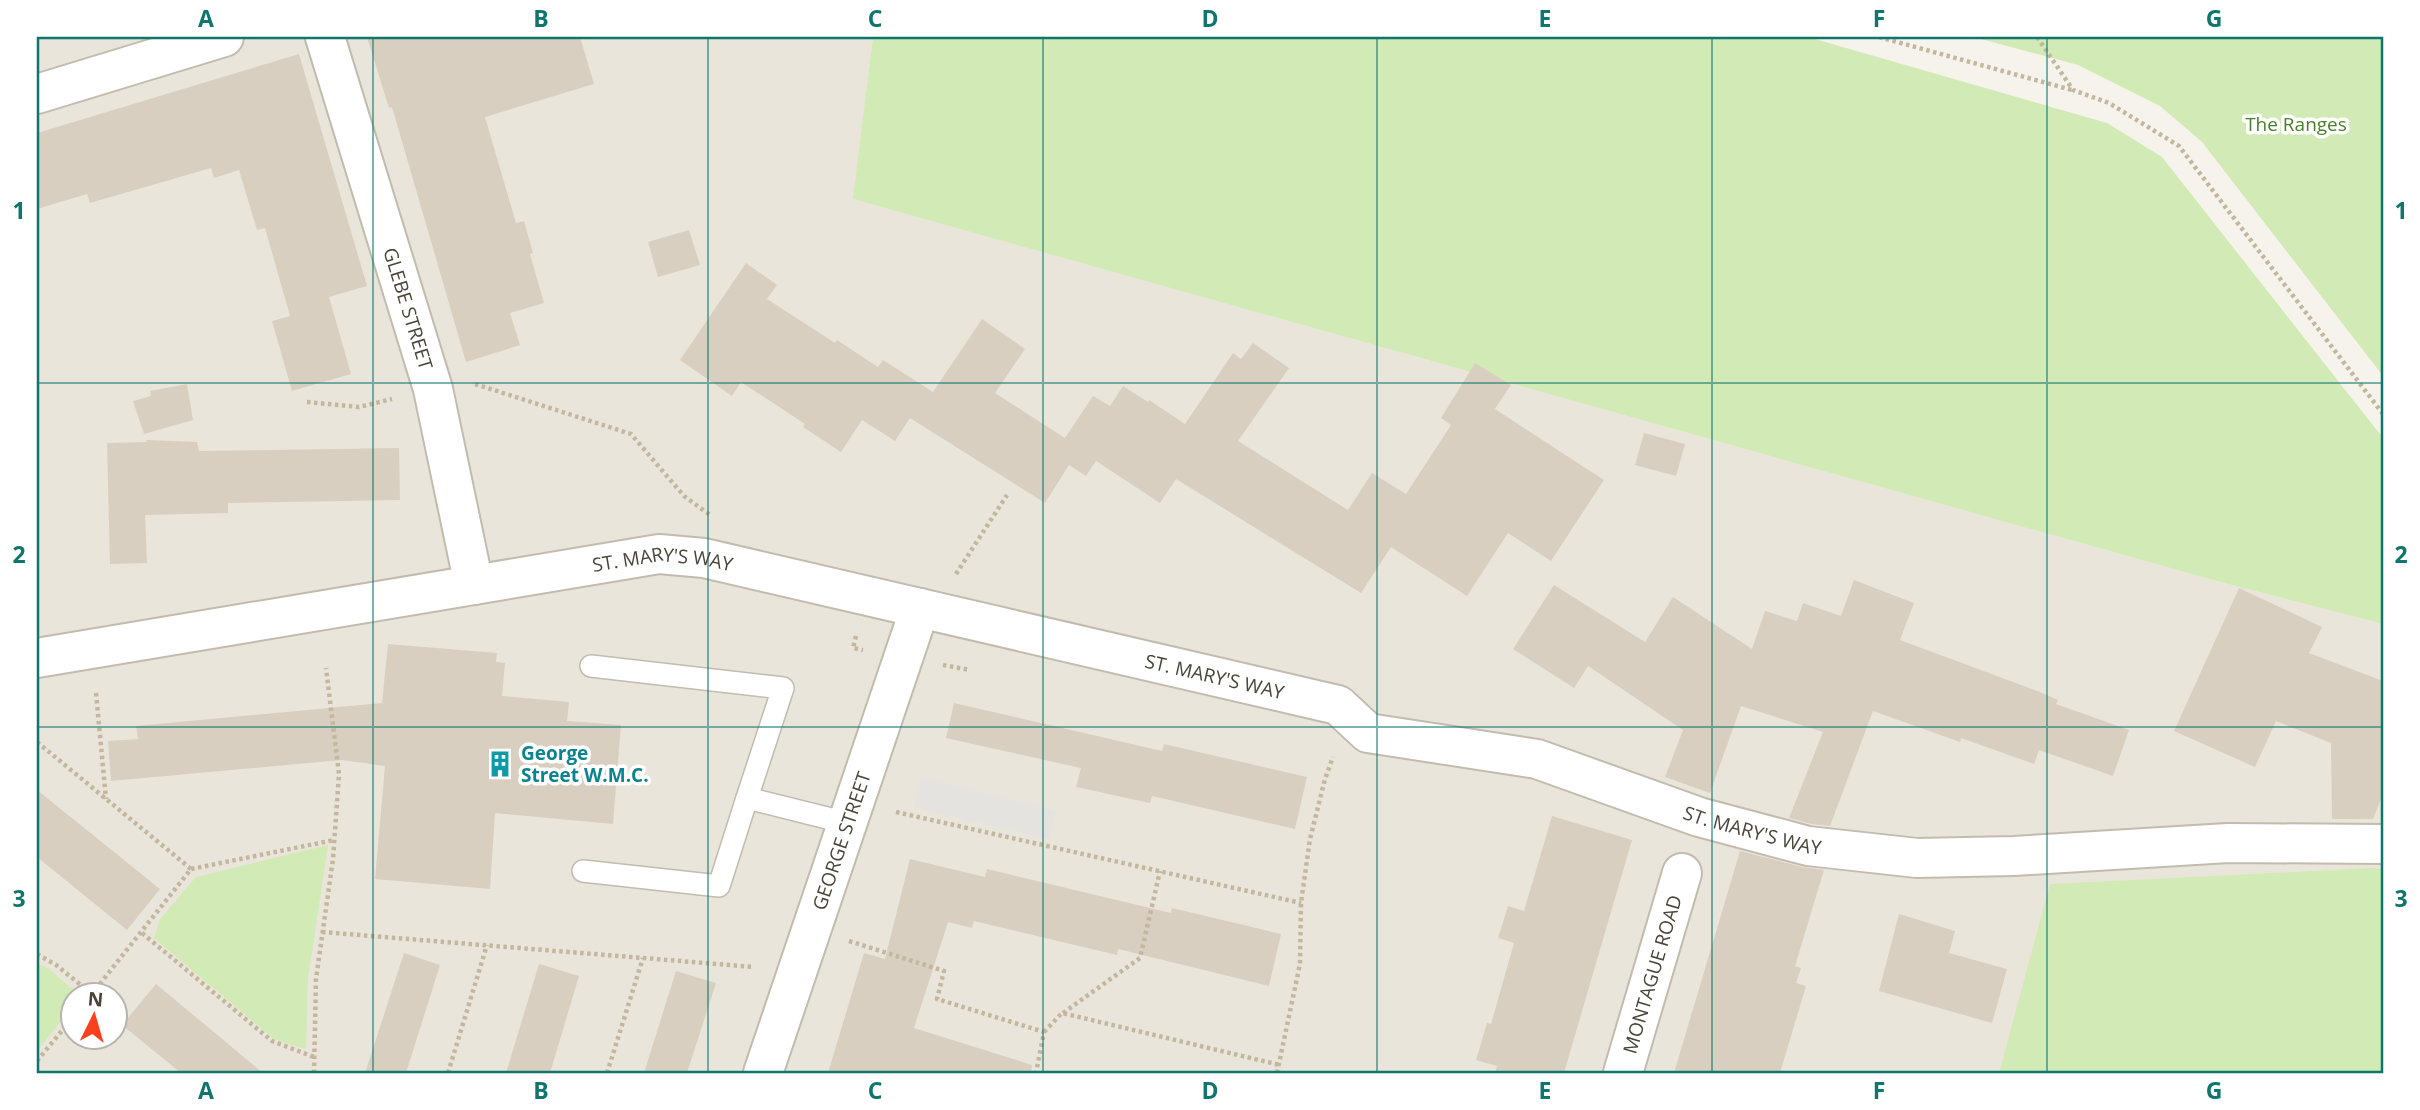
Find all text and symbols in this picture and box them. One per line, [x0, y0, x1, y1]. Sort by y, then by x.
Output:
text: A [198, 2, 214, 34]
text: B [533, 2, 549, 34]
text: C [868, 2, 882, 34]
text: D [1201, 2, 1219, 34]
text: E [1539, 2, 1551, 34]
text: F [1873, 2, 1885, 34]
text: G [2206, 2, 2222, 34]
park label: The Ranges [2245, 111, 2347, 137]
text: 1 [12, 194, 26, 226]
text: 1 [2394, 194, 2408, 226]
street label: GLEBE STREET [377, 244, 439, 373]
text: 2 [12, 538, 26, 570]
text: 2 [2394, 538, 2408, 570]
street label: ST. MARY'S WAY [590, 540, 736, 578]
street label: ST. MARY'S WAY [1143, 648, 1287, 705]
place label: George Street W.M.C. [521, 740, 649, 788]
building icon: George Street W.M.C. [485, 749, 515, 779]
street label: GEORGE STREET [806, 768, 877, 913]
street label: ST. MARY'S WAY [1680, 799, 1823, 860]
text: 3 [12, 882, 26, 914]
text: 3 [2394, 882, 2408, 914]
street label: MONTAGUE ROAD [1616, 892, 1688, 1057]
north arrow [60, 981, 130, 1050]
text: N [87, 985, 104, 1013]
text: A [198, 1074, 214, 1106]
text: B [533, 1074, 549, 1106]
text: C [868, 1074, 882, 1106]
text: D [1201, 1074, 1219, 1106]
text: E [1539, 1074, 1551, 1106]
text: F [1873, 1074, 1885, 1106]
text: G [2206, 1074, 2222, 1106]

